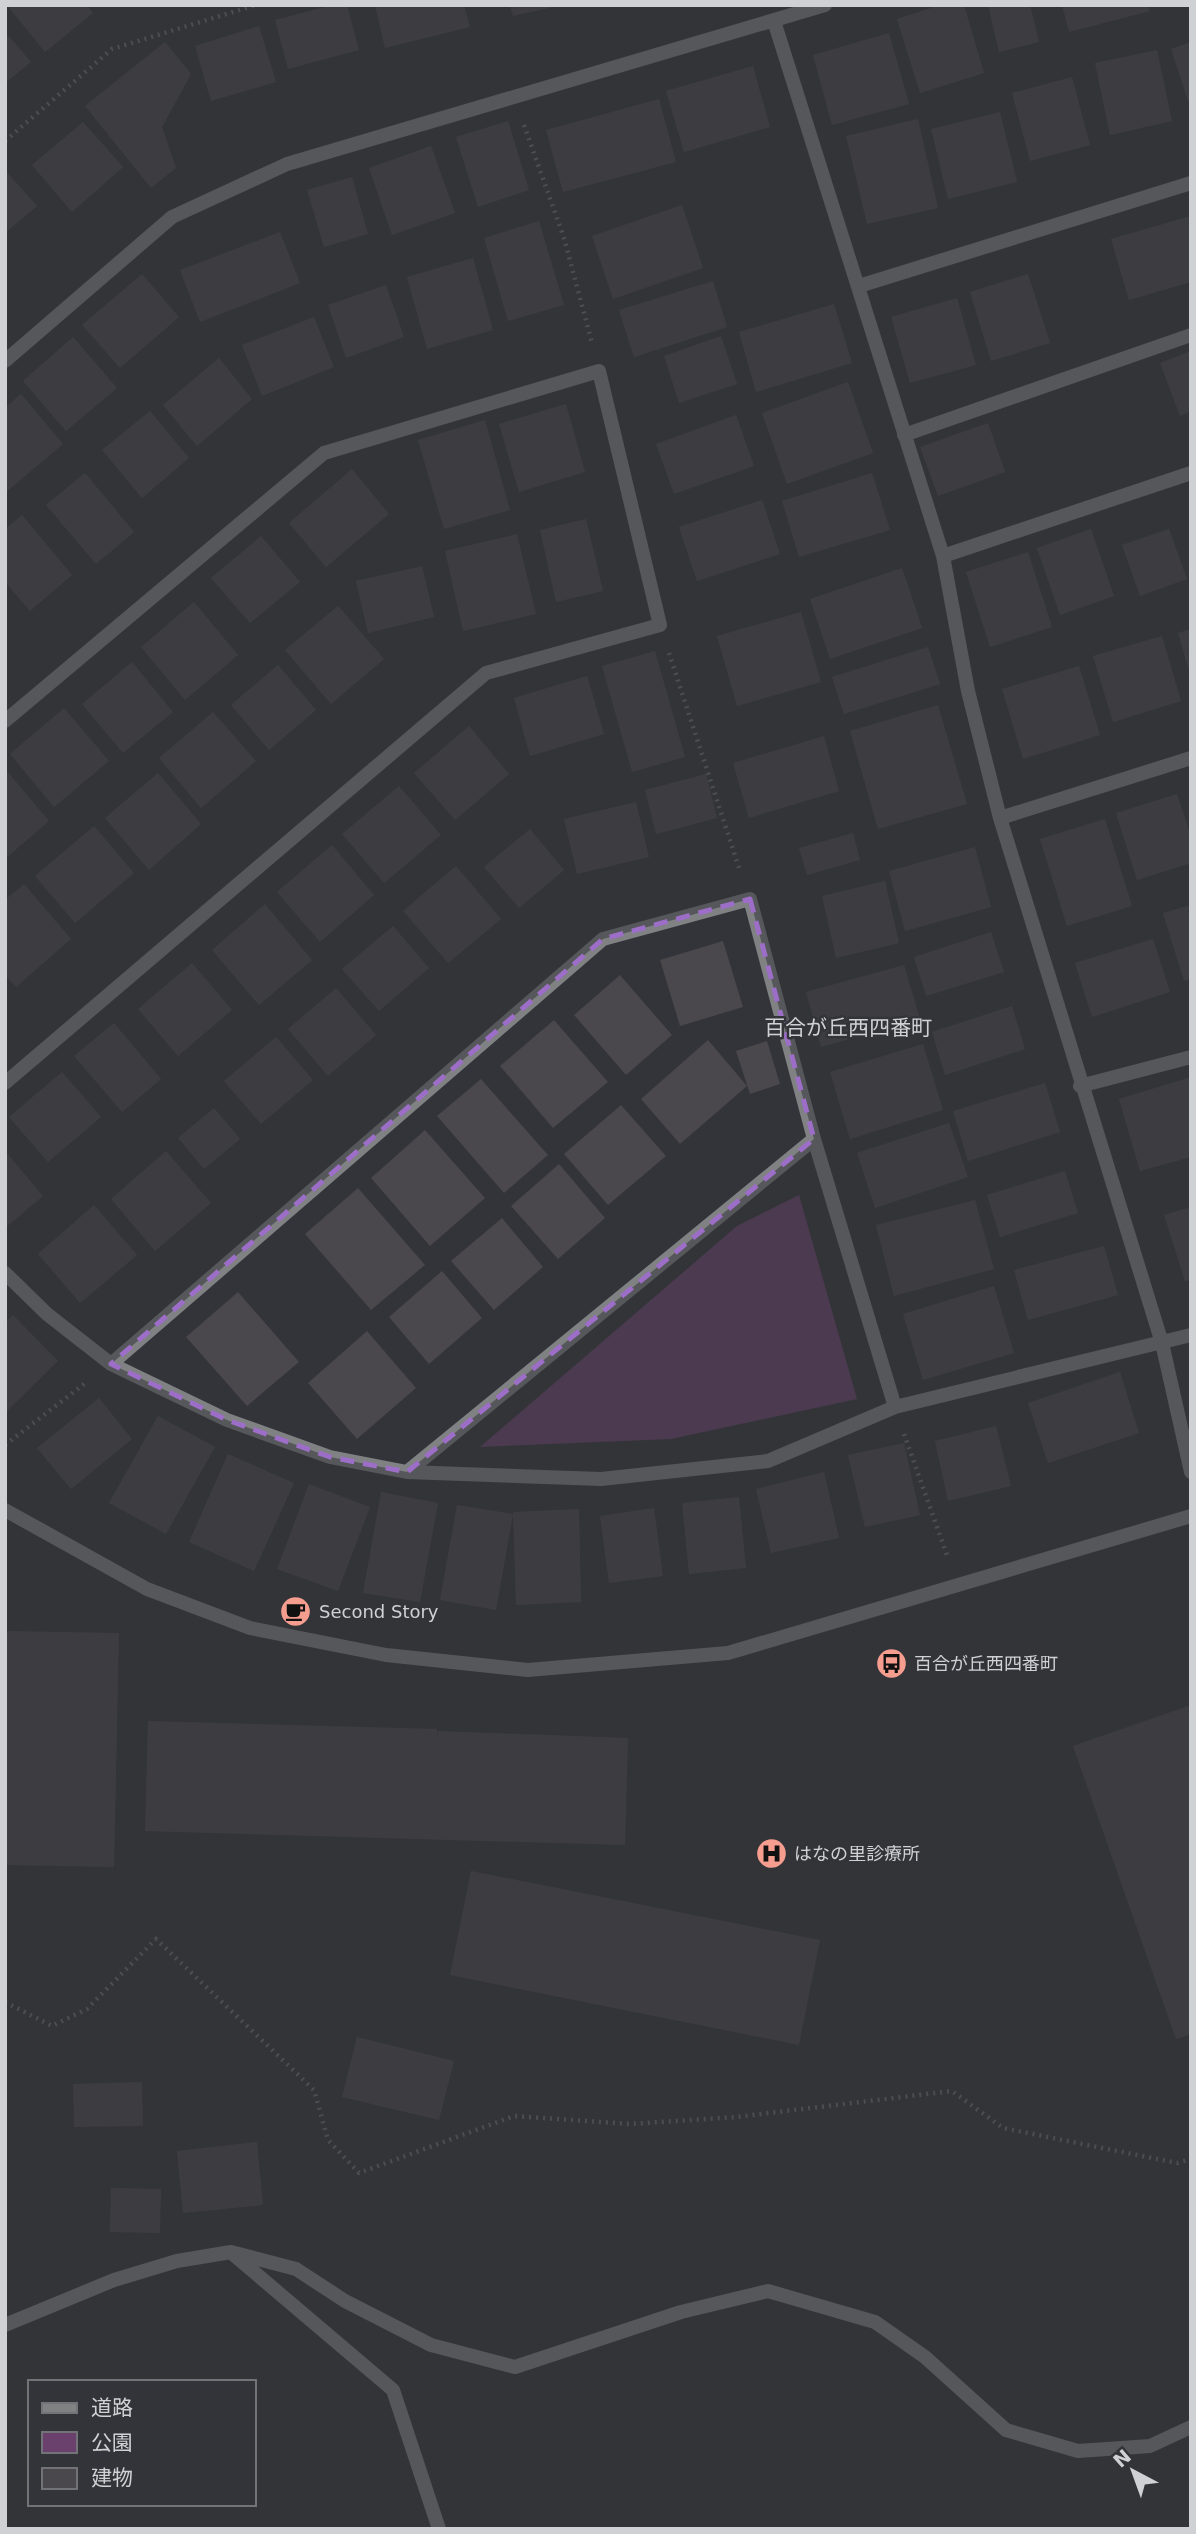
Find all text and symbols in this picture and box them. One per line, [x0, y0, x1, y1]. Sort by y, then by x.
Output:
district label: 百合が丘西四番町 [764, 1016, 932, 1040]
cafe icon: Second Story [279, 1594, 313, 1628]
place label: Second Story [319, 1601, 439, 1622]
bus stop icon: 百合が丘西四番町 [874, 1646, 908, 1680]
place label: 百合が丘西四番町 [914, 1653, 1058, 1674]
hospital icon: はなの里診療所 [754, 1836, 788, 1870]
place label: はなの里診療所 [794, 1843, 920, 1864]
legend [28, 2380, 256, 2506]
text: 道路 [91, 2396, 133, 2420]
text: 公園 [91, 2431, 133, 2455]
north arrow [1098, 2436, 1168, 2506]
text: N [1109, 2445, 1135, 2472]
text: 建物 [91, 2466, 133, 2490]

